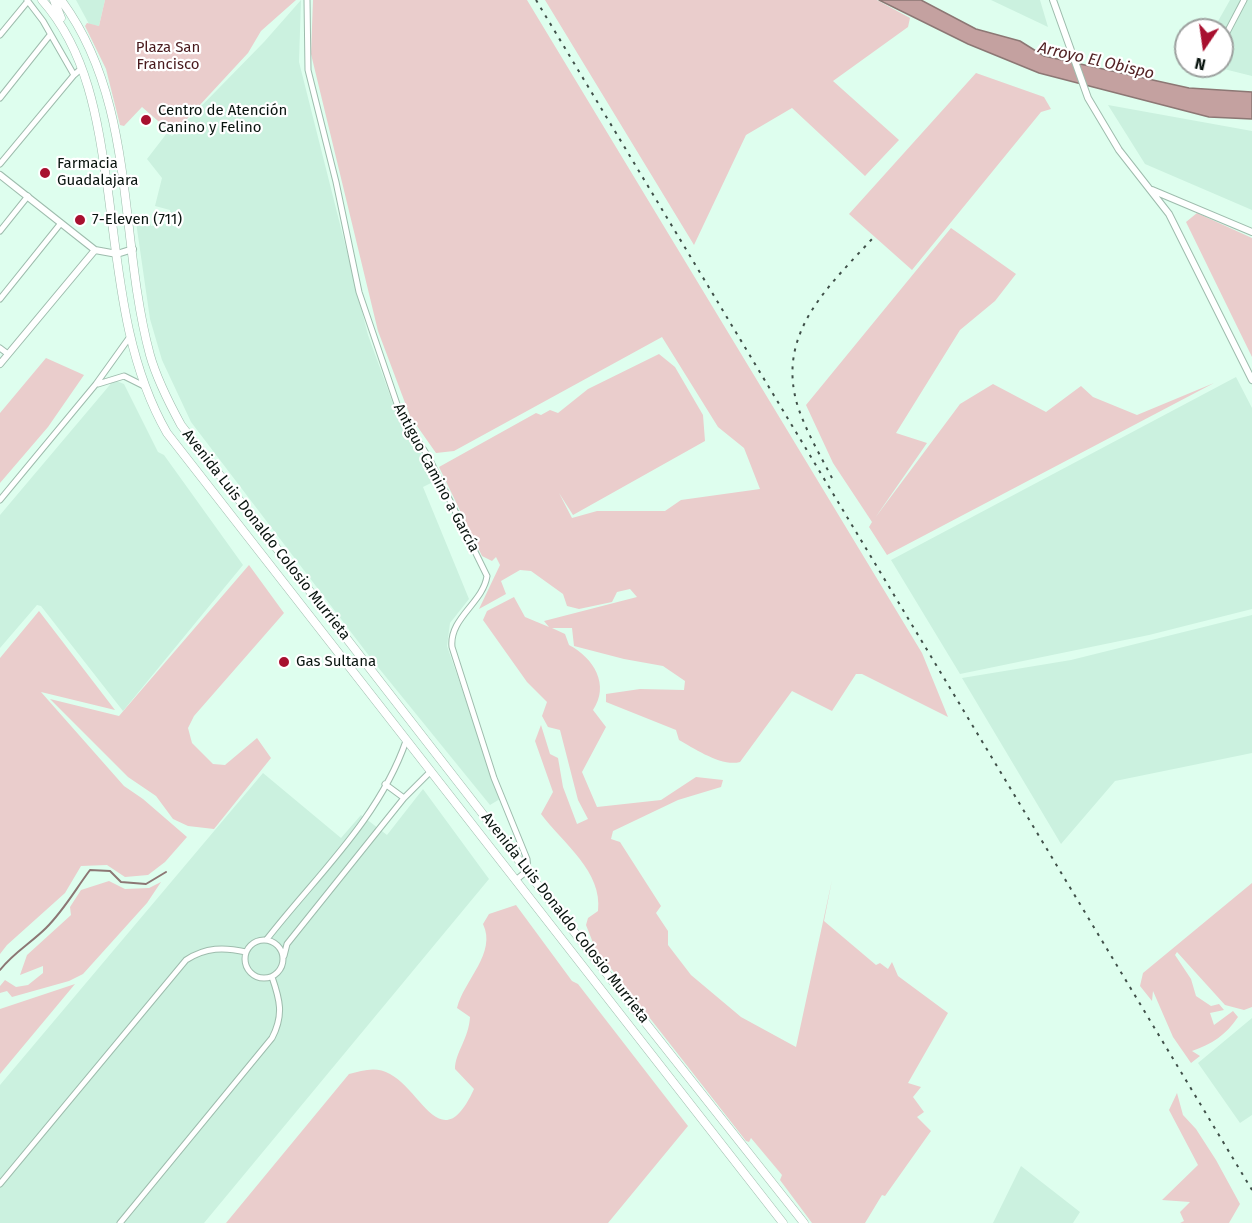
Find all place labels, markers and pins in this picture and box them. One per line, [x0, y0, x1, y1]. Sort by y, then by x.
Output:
place label: Centro de Atención Canino y Felino [158, 102, 287, 137]
marker: Centro de Atención Canino y Felino [139, 113, 153, 127]
place label: Farmacia Guadalajara [57, 155, 138, 190]
marker: Farmacia Guadalajara [38, 166, 52, 180]
place label: 7-Eleven (711) [92, 211, 182, 229]
marker: 7-Eleven (711) [73, 213, 87, 227]
place label: Gas Sultana [296, 653, 376, 671]
marker: Gas Sultana [277, 655, 291, 669]

